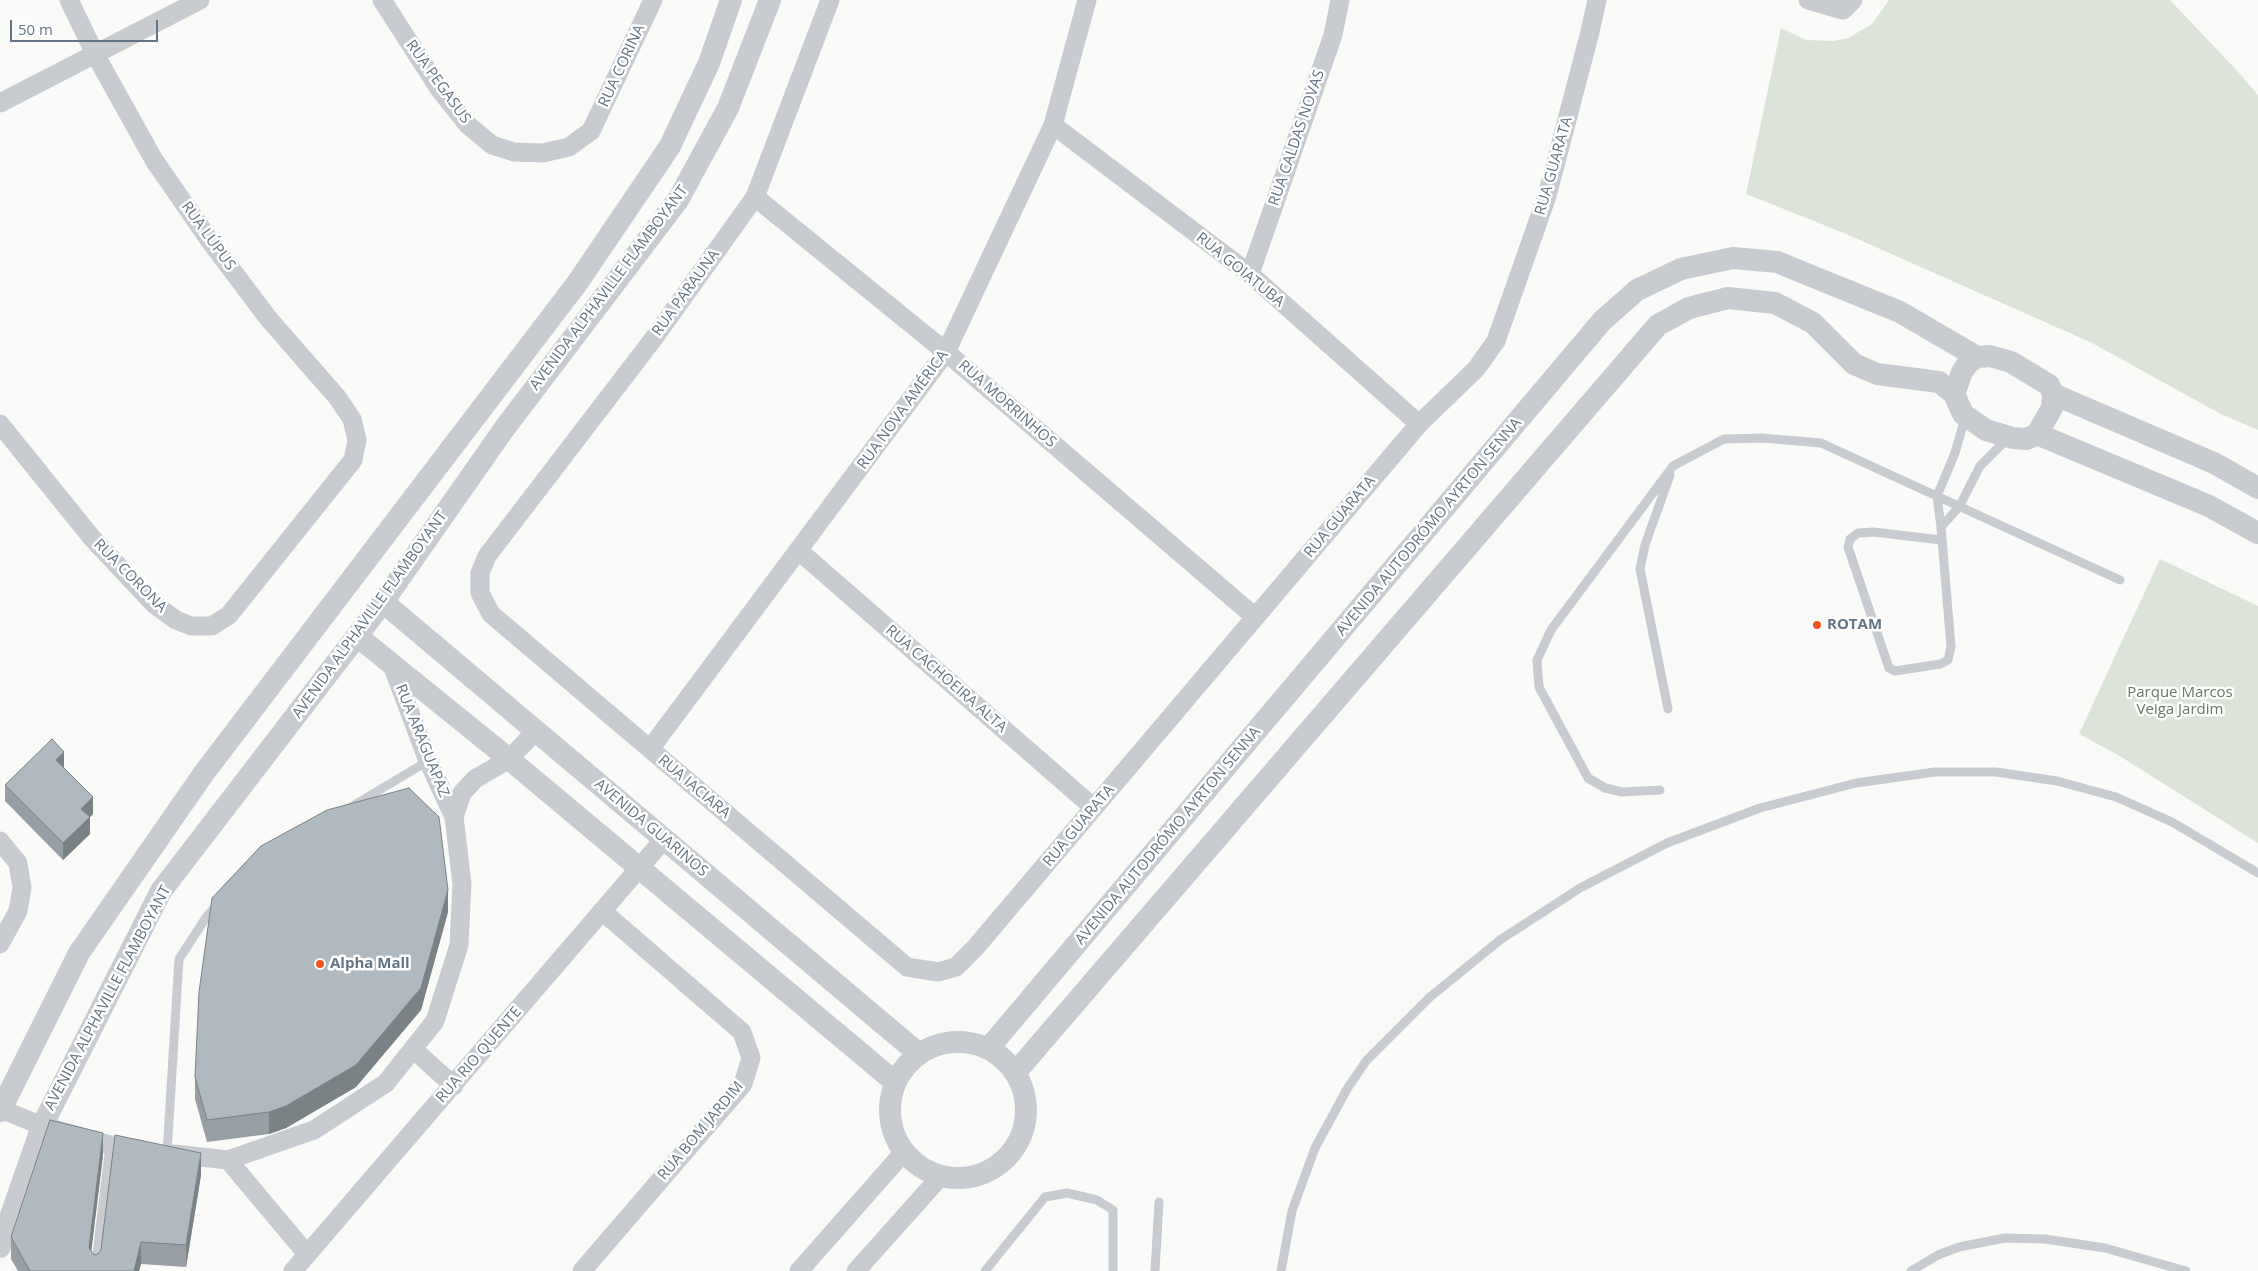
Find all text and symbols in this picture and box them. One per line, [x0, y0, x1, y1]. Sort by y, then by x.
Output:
scale bar [12, 10, 160, 42]
text: 50 m [18, 19, 53, 39]
street label: RUA CORINA [595, 22, 649, 110]
street label: RUA PEGASUS [402, 37, 474, 127]
street label: RUA CALDAS NOVAS [1265, 68, 1329, 208]
street label: RUA GUARATA [1531, 115, 1577, 217]
street label: AVENIDA ALPHAVILLE FLAMBOYANT [526, 182, 692, 394]
street label: RUA LÚPUS [177, 198, 239, 274]
street label: RUA GOIATUBA [1192, 229, 1288, 311]
street label: RUA PARAUNA [649, 246, 723, 340]
street label: RUA NOVA AMÉRICA [854, 347, 952, 473]
street label: RUA MORRINHOS [954, 357, 1060, 451]
street label: AVENIDA AUTODRÓMO AYRTON SENNA [1333, 415, 1525, 639]
street label: RUA GUARATA [1301, 472, 1379, 562]
street label: AVENIDA ALPHAVILLE FLAMBOYANT [289, 508, 451, 722]
street label: RUA CORONA [90, 536, 170, 616]
place label: ROTAM [1827, 616, 1882, 634]
marker: ROTAM [1811, 619, 1823, 631]
street label: RUA CACHOEIRA ALTA [882, 621, 1010, 737]
street label: RUA ARAGUAPAZ [391, 682, 453, 800]
park label: Parque Marcos Veiga Jardim [2127, 684, 2233, 719]
street label: AVENIDA AUTODRÓMO AYRTON SENNA [1072, 724, 1264, 948]
street label: RUA IACIARA [654, 751, 734, 823]
street label: AVENIDA GUARINOS [591, 775, 711, 881]
street label: RUA GUARATA [1040, 781, 1118, 871]
street label: AVENIDA ALPHAVILLE FLAMBOYANT [41, 883, 175, 1113]
place label: Alpha Mall [330, 955, 410, 973]
marker: Alpha Mall [314, 958, 326, 970]
street label: RUA RIO QUENTE [432, 1003, 526, 1107]
street label: RUA BOM JARDIM [654, 1078, 748, 1184]

